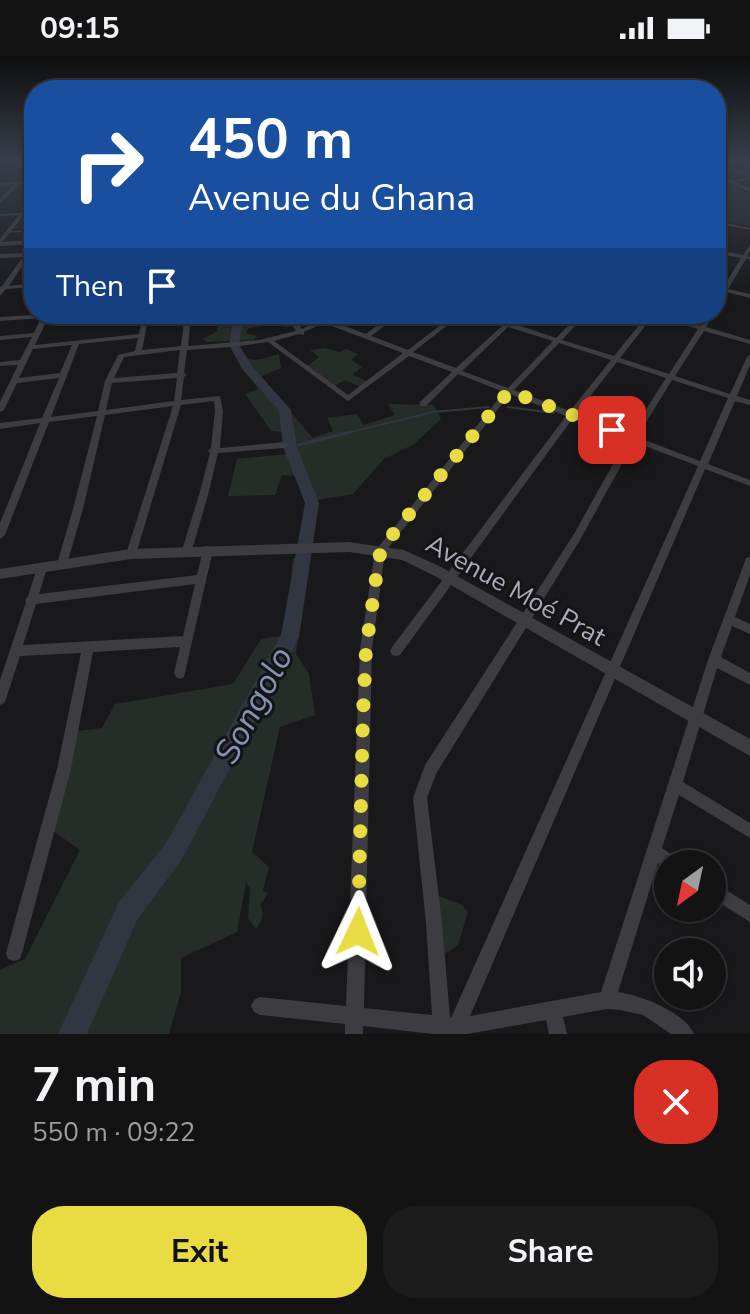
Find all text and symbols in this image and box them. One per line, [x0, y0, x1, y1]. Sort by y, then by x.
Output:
text: 09:15 [40, 8, 119, 49]
text: 450 m [188, 101, 353, 178]
icon: right [56, 112, 160, 216]
text: Avenue du Ghana [188, 174, 475, 223]
icon: arrive [140, 264, 184, 308]
text: Then [56, 266, 124, 307]
pin [578, 396, 646, 464]
icon: arrive [590, 408, 634, 452]
street label: Avenue Moé Prat [420, 526, 613, 655]
water label: Songolo [204, 639, 304, 772]
north arrow [654, 850, 726, 922]
map controls [654, 850, 726, 1010]
position arrow [316, 890, 400, 974]
button: sound [654, 938, 726, 1010]
text: 7 min [32, 1052, 156, 1118]
button: close [634, 1060, 718, 1144]
text: 550 m · 09:22 [32, 1115, 195, 1150]
button: Exit [32, 1206, 367, 1298]
button: Share [383, 1206, 718, 1298]

